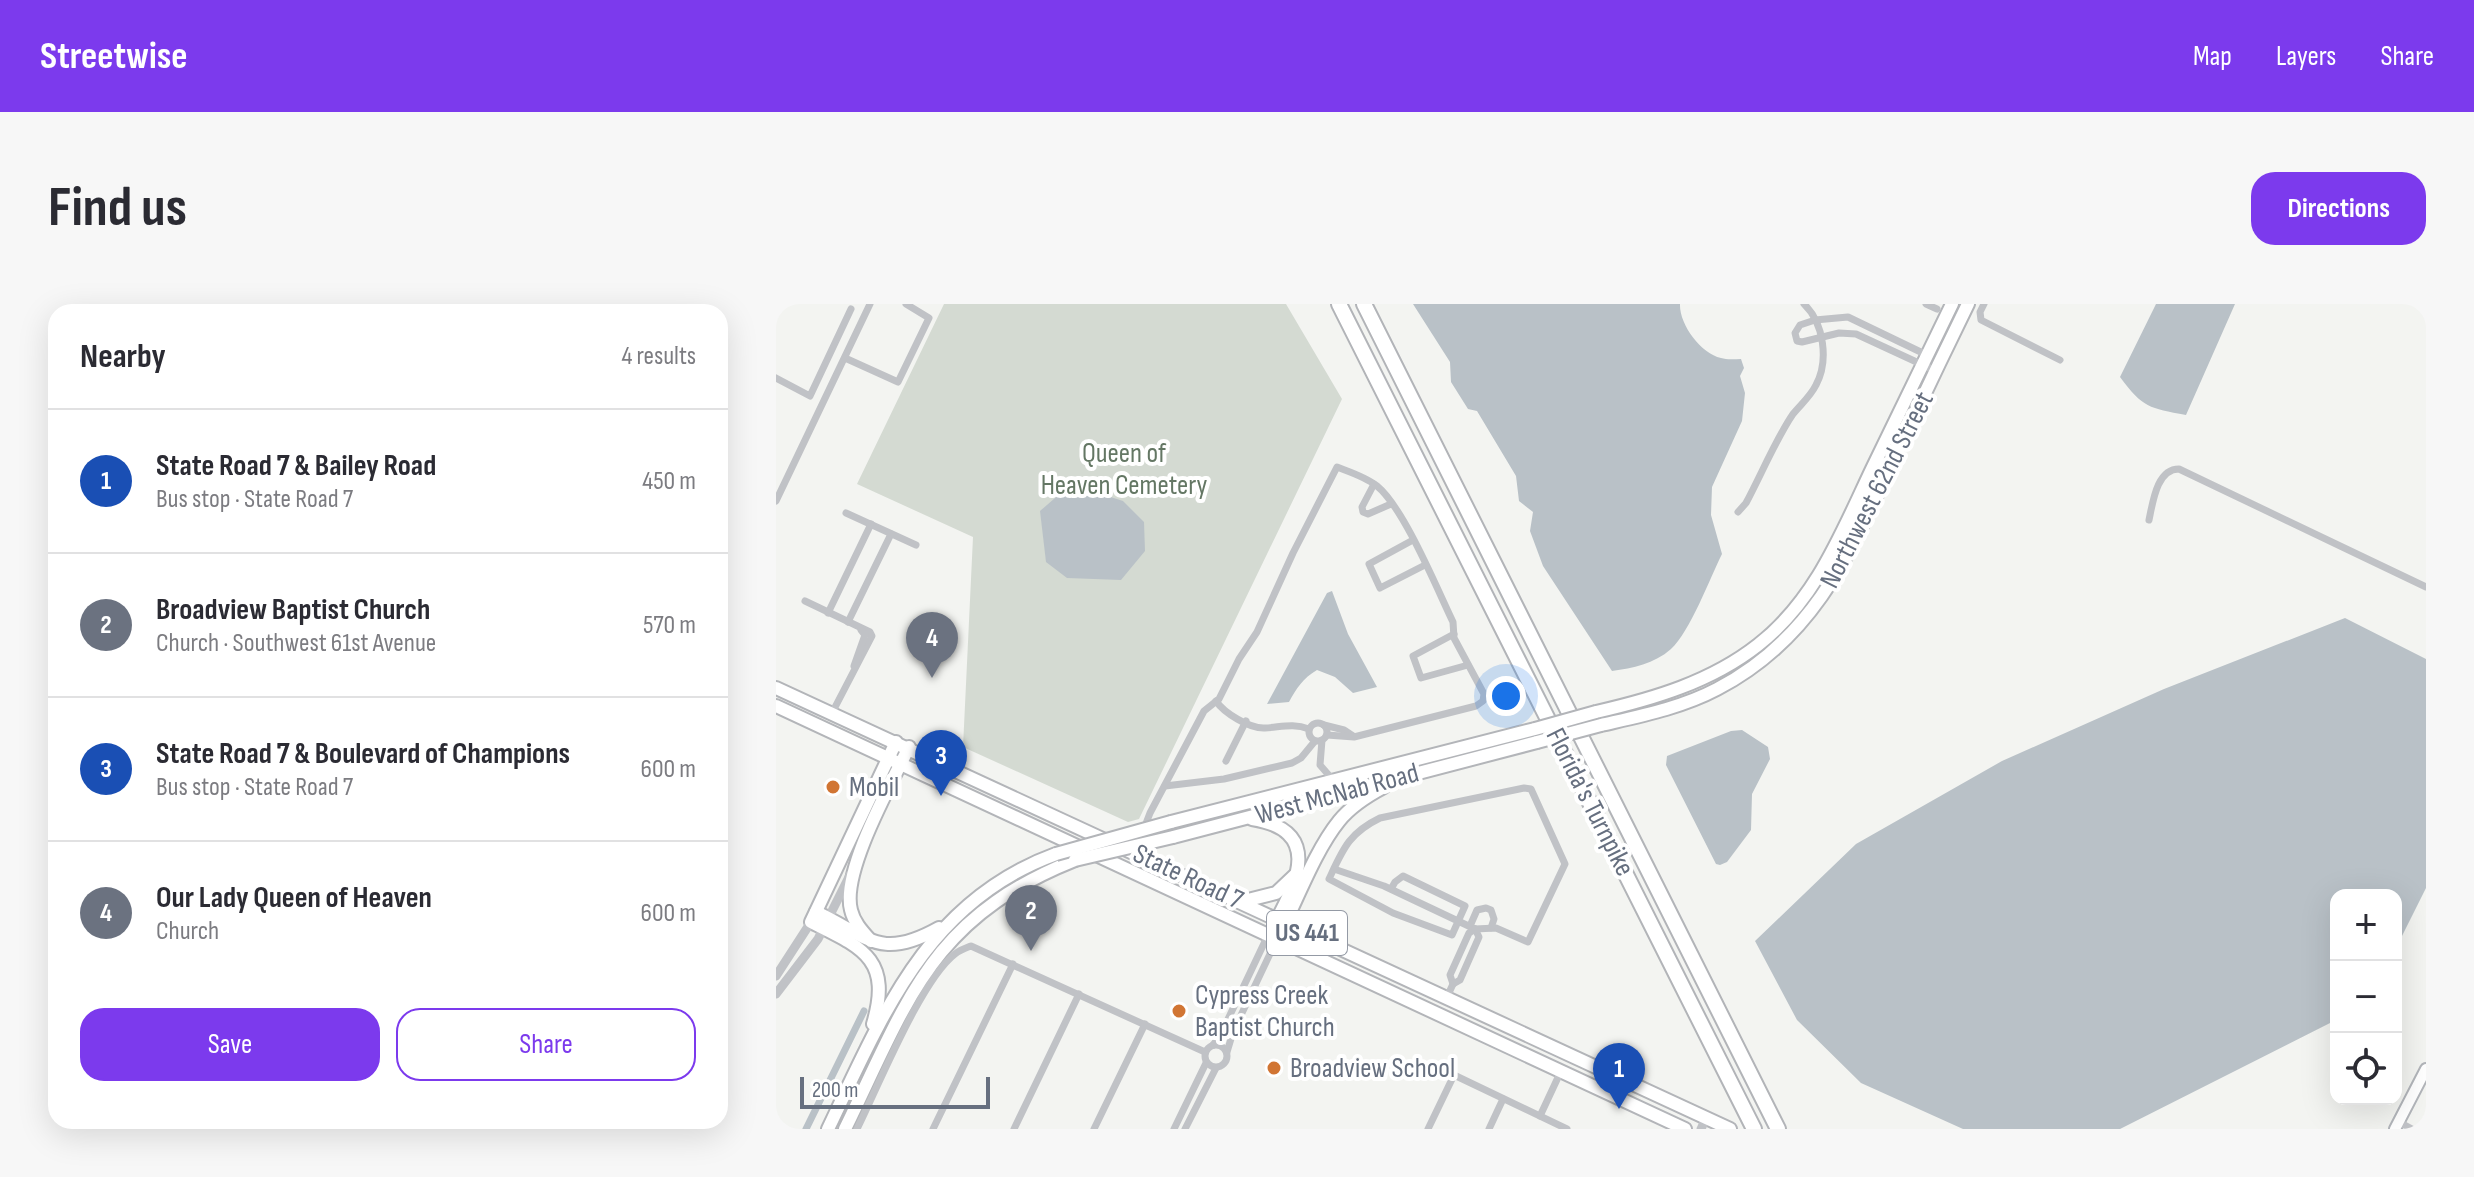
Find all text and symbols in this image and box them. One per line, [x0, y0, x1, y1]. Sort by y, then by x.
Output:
text: Streetwise [40, 34, 188, 79]
text: Map [2193, 40, 2232, 73]
text: Layers [2276, 40, 2336, 73]
text: Share [2380, 40, 2434, 73]
button: Directions [2251, 172, 2426, 245]
text: Find us [48, 175, 187, 242]
text: Nearby [80, 336, 166, 377]
text: 4 results [621, 341, 696, 372]
street label: Northwest 62nd Street [1813, 386, 1941, 594]
park label: Queen of Heaven Cemetery [1041, 437, 1208, 502]
text: State Road 7 & Bailey Road [156, 448, 436, 484]
text: 1 [101, 466, 111, 497]
text: 450 m [642, 466, 696, 497]
text: Bus stop · State Road 7 [156, 484, 353, 515]
text: Broadview Baptist Church [156, 592, 430, 628]
text: 2 [100, 610, 112, 641]
text: 570 m [643, 610, 696, 641]
pin: 4 [906, 612, 958, 678]
text: Church · Southwest 61st Avenue [156, 628, 436, 659]
your location [1486, 676, 1526, 716]
street label: Florida's Turnpike [1539, 723, 1641, 881]
pin: 3 [915, 730, 967, 796]
text: State Road 7 & Boulevard of Champions [156, 736, 570, 772]
text: 3 [100, 754, 112, 785]
text: 600 m [641, 754, 696, 785]
street label: West McNab Road [1252, 756, 1422, 832]
place label: Mobil [849, 771, 899, 804]
text: Bus stop · State Road 7 [156, 772, 353, 803]
marker: Mobil [824, 778, 842, 796]
street label: State Road 7 [1128, 837, 1248, 917]
text: Our Lady Queen of Heaven [156, 880, 432, 916]
pin: 2 [1005, 885, 1057, 951]
map controls [2330, 889, 2402, 1105]
button: + [2330, 889, 2402, 961]
text: 4 [100, 898, 112, 929]
text: 600 m [641, 898, 696, 929]
road number: US 441 [1267, 911, 1347, 955]
text: Church [156, 916, 219, 947]
button: − [2330, 961, 2402, 1033]
place label: Cypress Creek Baptist Church [1195, 979, 1335, 1044]
marker: Cypress Creek Baptist Church [1170, 1002, 1188, 1020]
button: Save [80, 1008, 380, 1081]
button: Share [396, 1008, 696, 1081]
button: locate [2330, 1033, 2402, 1105]
pin: 1 [1593, 1043, 1645, 1109]
place label: Broadview School [1290, 1052, 1455, 1085]
marker: Broadview School [1265, 1059, 1283, 1077]
scale bar [800, 1073, 990, 1109]
text: 200 m [812, 1077, 858, 1104]

